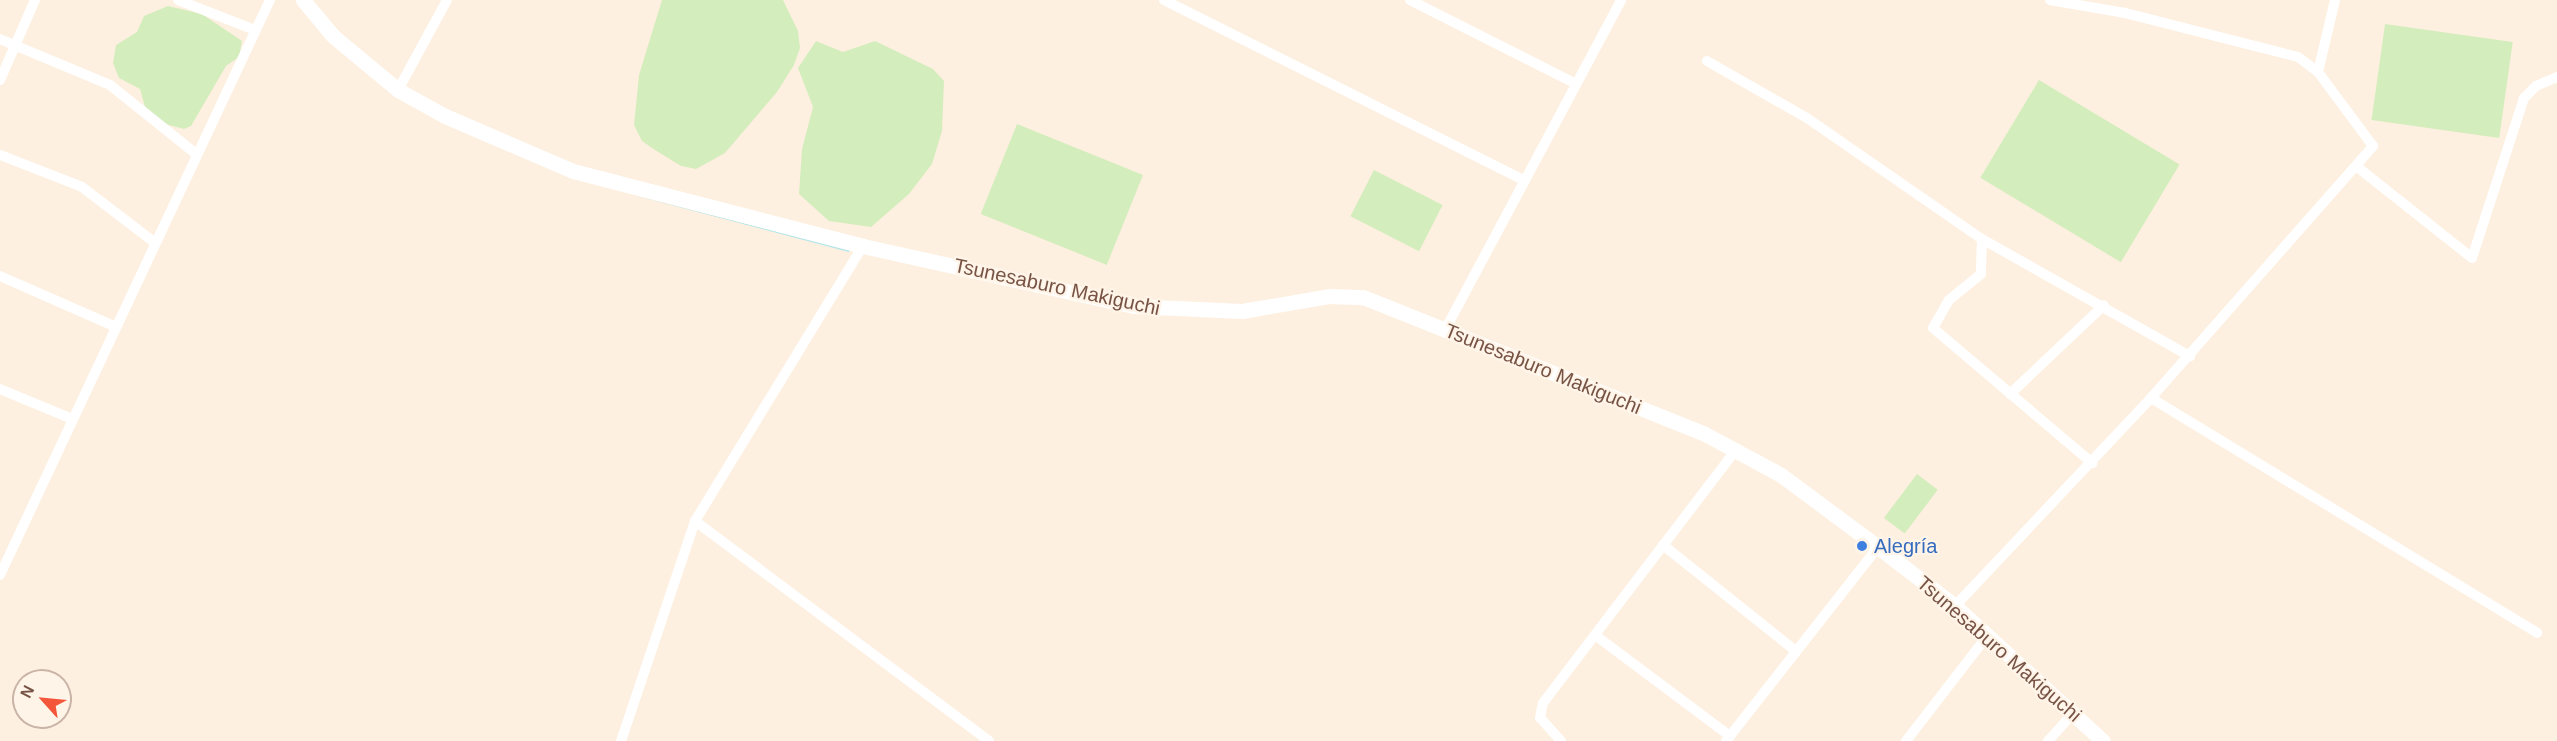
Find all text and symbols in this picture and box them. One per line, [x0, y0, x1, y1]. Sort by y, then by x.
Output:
street label: Tsunesaburo Makiguchi [952, 253, 1162, 321]
street label: Tsunesaburo Makiguchi [1441, 319, 1645, 419]
place label: Alegría [1874, 534, 1937, 558]
marker: Alegría [1855, 539, 1869, 553]
street label: Tsunesaburo Makiguchi [1912, 571, 2086, 727]
north arrow [12, 669, 72, 729]
text: N [17, 682, 37, 701]

